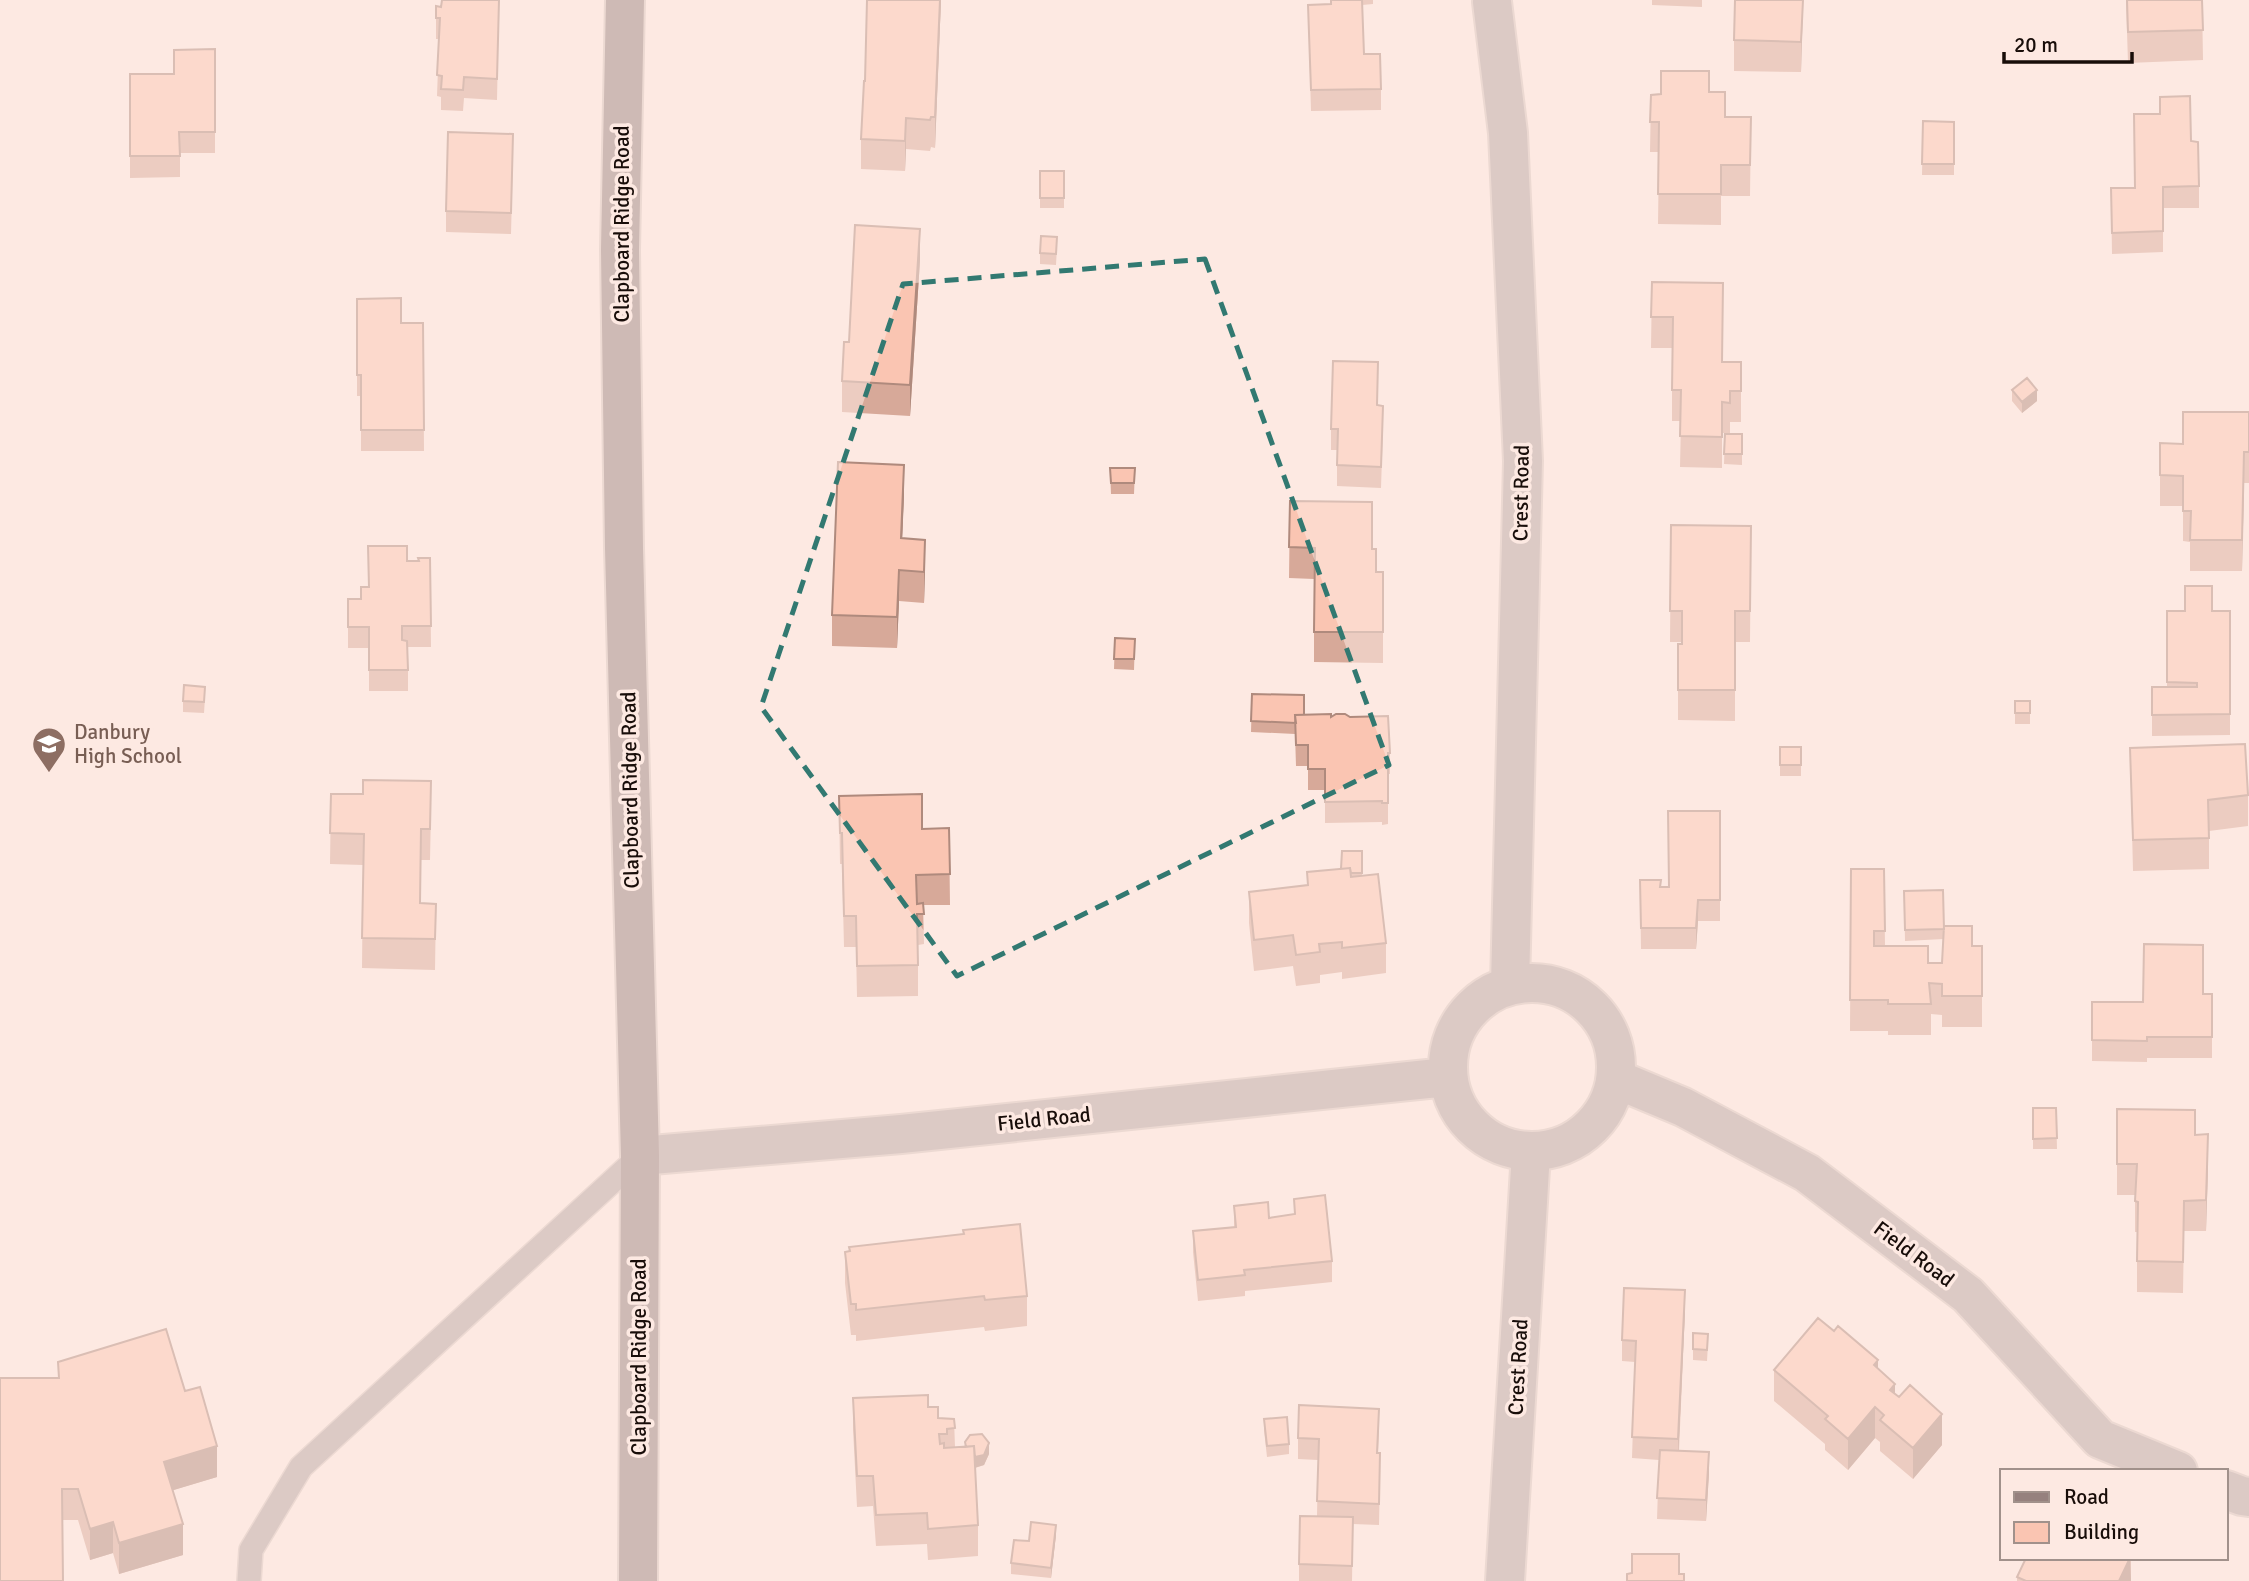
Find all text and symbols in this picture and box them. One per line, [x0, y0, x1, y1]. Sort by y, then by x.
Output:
scale bar [2004, 21, 2132, 65]
text: 20 m [2014, 32, 2058, 58]
street label: Clapboard Ridge Road [609, 125, 635, 323]
street label: Crest Road [1507, 444, 1535, 542]
street label: Clapboard Ridge Road [615, 691, 645, 889]
place label: Danbury High School [74, 719, 182, 769]
school or university icon: Danbury High School [30, 725, 68, 774]
street label: Field Road [996, 1101, 1092, 1137]
street label: Field Road [1869, 1215, 1959, 1293]
street label: Clapboard Ridge Road [626, 1258, 652, 1456]
street label: Crest Road [1502, 1318, 1534, 1416]
legend [2000, 1469, 2228, 1560]
text: Road [2064, 1484, 2109, 1510]
text: Building [2064, 1519, 2139, 1545]

